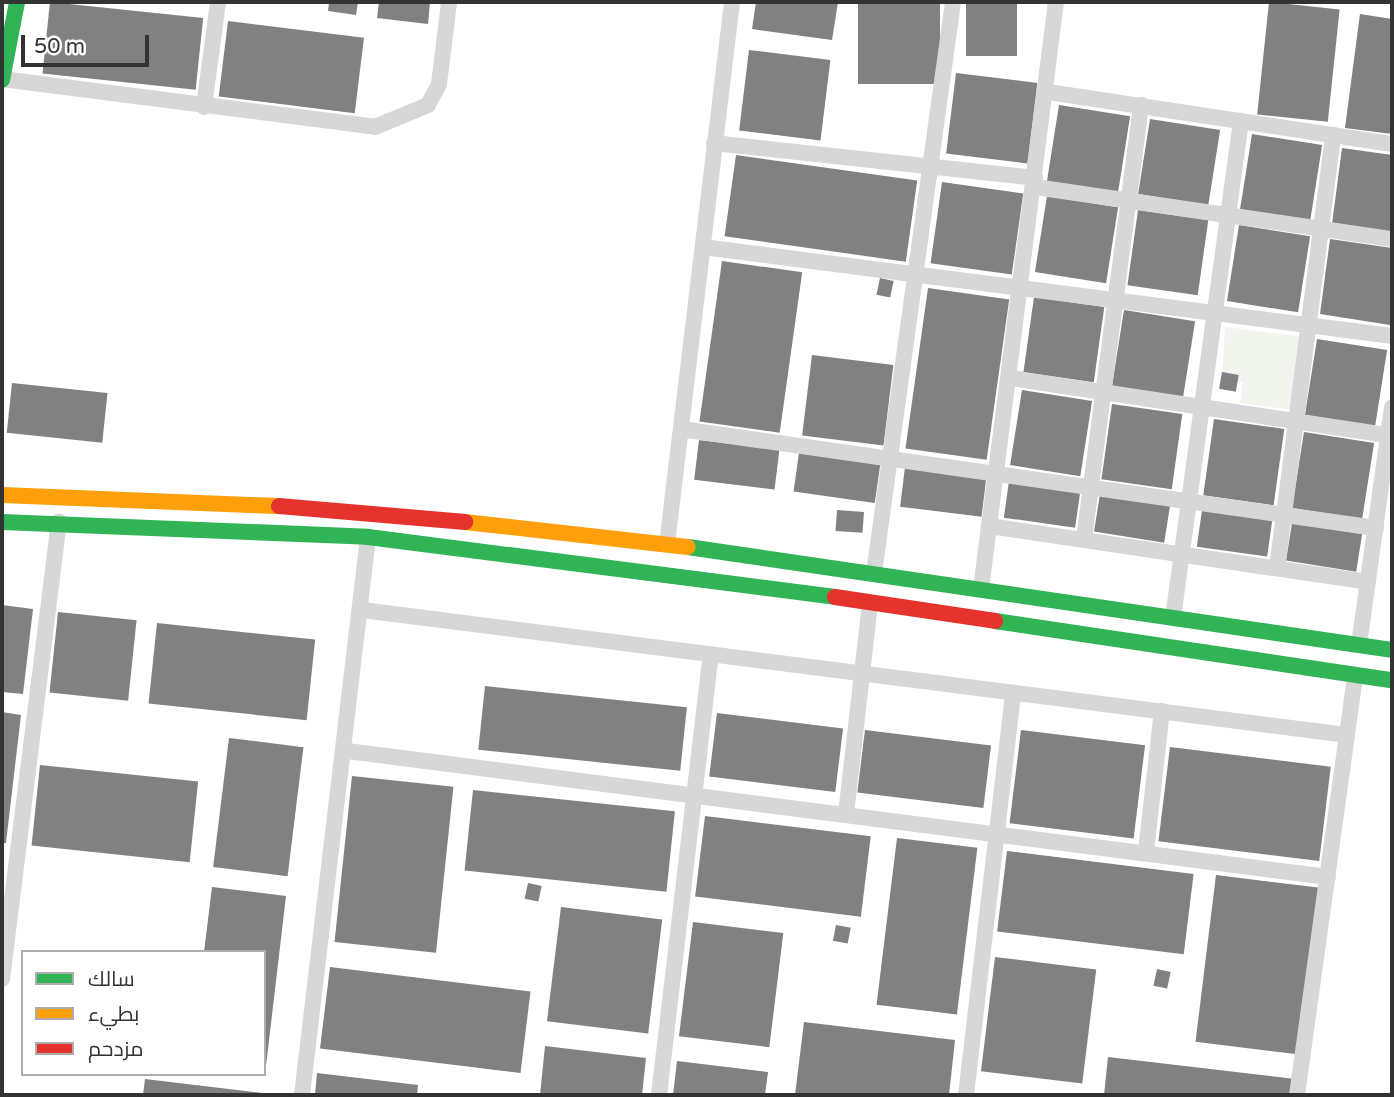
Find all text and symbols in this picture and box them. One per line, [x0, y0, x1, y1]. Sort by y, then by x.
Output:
scale bar [24, 21, 152, 65]
text: 50 m [34, 34, 85, 59]
legend [21, 950, 266, 1076]
text: سالك [88, 967, 135, 992]
text: بطيء [88, 1002, 139, 1027]
text: مزدحم [88, 1037, 143, 1062]

